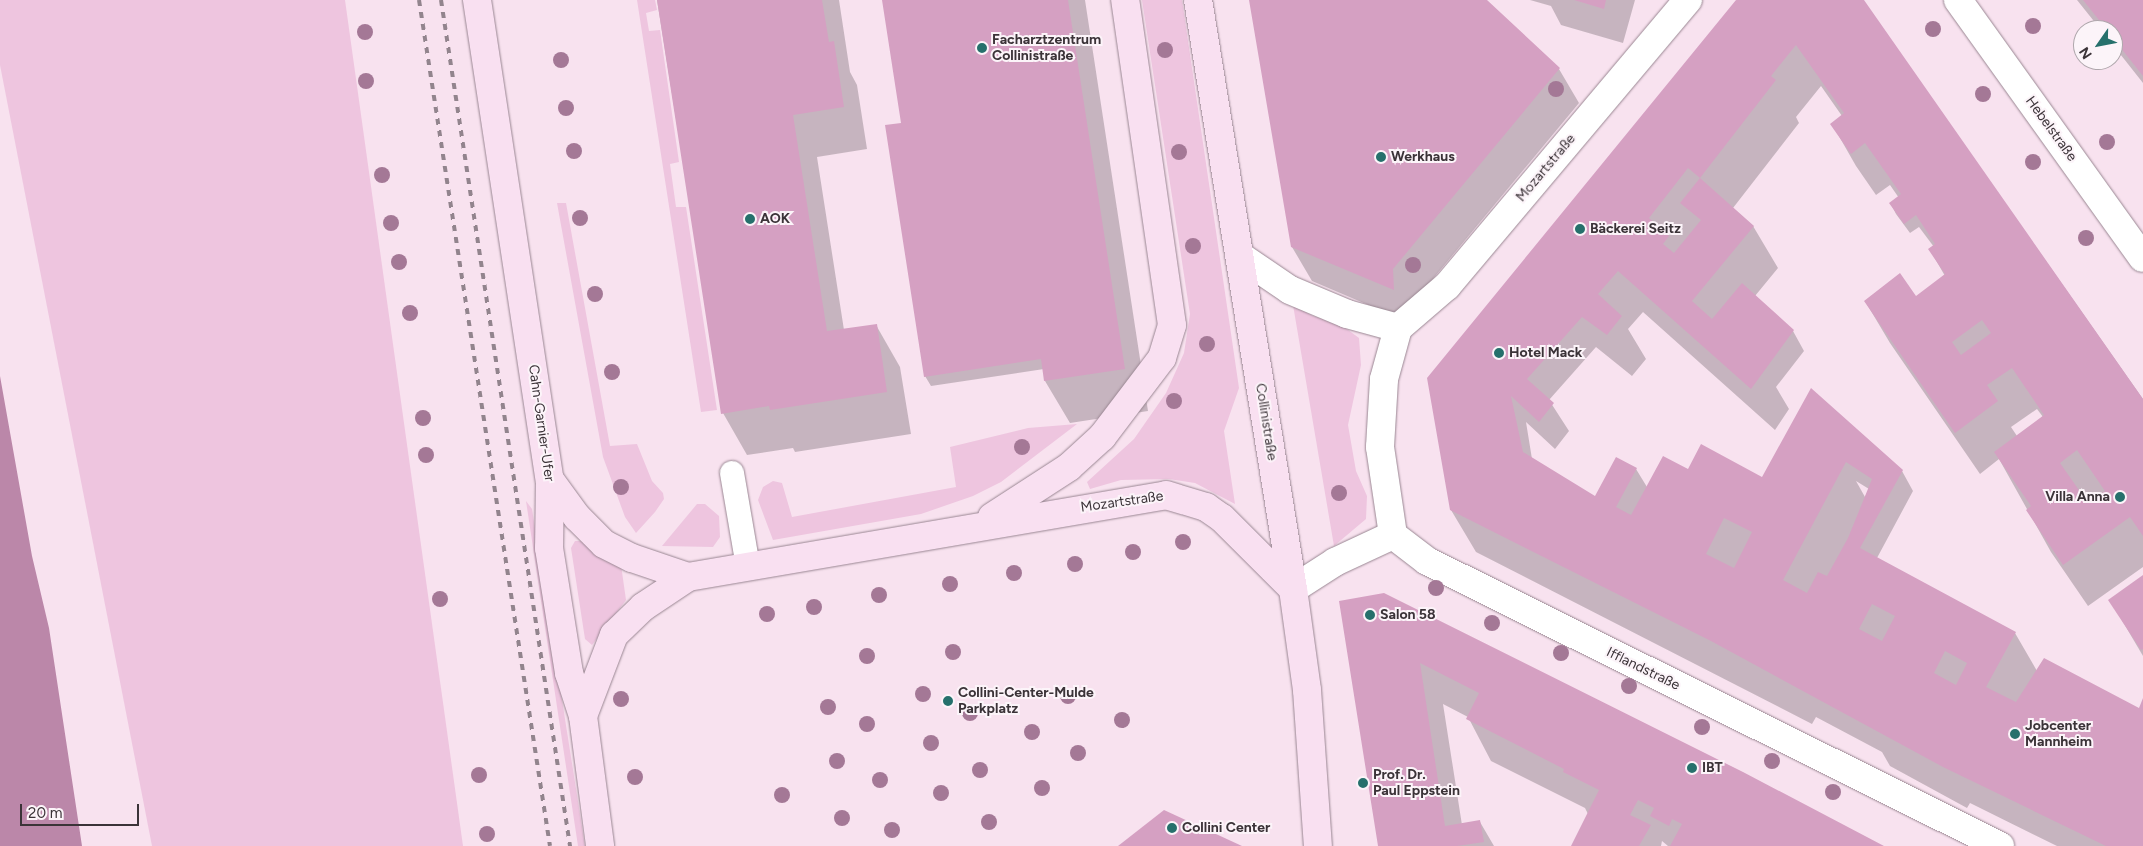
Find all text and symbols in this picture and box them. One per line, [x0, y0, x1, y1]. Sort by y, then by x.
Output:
north arrow [2073, 20, 2123, 70]
place label: Facharztzentrum Collinistraße [992, 32, 1101, 64]
marker: Facharztzentrum Collinistraße [976, 42, 988, 54]
text: N [2076, 44, 2096, 62]
street label: Hebelstraße [2022, 93, 2080, 165]
street label: Mozartstraße [1513, 131, 1579, 205]
place label: Werkhaus [1391, 149, 1455, 165]
marker: Werkhaus [1375, 151, 1387, 163]
place label: AOK [760, 211, 790, 227]
marker: AOK [744, 213, 756, 225]
place label: Bäckerei Seitz [1590, 221, 1681, 237]
marker: Bäckerei Seitz [1574, 223, 1586, 235]
place label: Hotel Mack [1509, 345, 1582, 361]
marker: Hotel Mack [1493, 347, 1505, 359]
street label: Cahn-Garnier-Ufer [524, 363, 558, 483]
street label: Collinistraße [1252, 382, 1280, 462]
street label: Mozartstraße [1080, 488, 1164, 516]
place label: Villa Anna [2045, 489, 2110, 505]
marker: Villa Anna [2114, 491, 2126, 503]
place label: Salon 58 [1380, 607, 1436, 623]
marker: Salon 58 [1364, 609, 1376, 621]
street label: Ifflandstraße [1604, 644, 1682, 694]
place label: Collini-Center-Mulde Parkplatz [958, 685, 1094, 718]
marker: Collini-Center-Mulde Parkplatz [942, 695, 954, 707]
place label: Jobcenter Mannheim [2025, 718, 2092, 750]
marker: Jobcenter Mannheim [2009, 728, 2021, 740]
place label: IBT [1702, 760, 1723, 776]
marker: IBT [1686, 762, 1698, 774]
place label: Prof. Dr. Paul Eppstein [1373, 767, 1460, 800]
marker: Prof. Dr. Paul Eppstein [1357, 777, 1369, 789]
scale bar [22, 794, 141, 826]
text: 20 m [28, 804, 62, 822]
place label: Collini Center [1182, 820, 1270, 836]
marker: Collini Center [1166, 822, 1178, 834]

